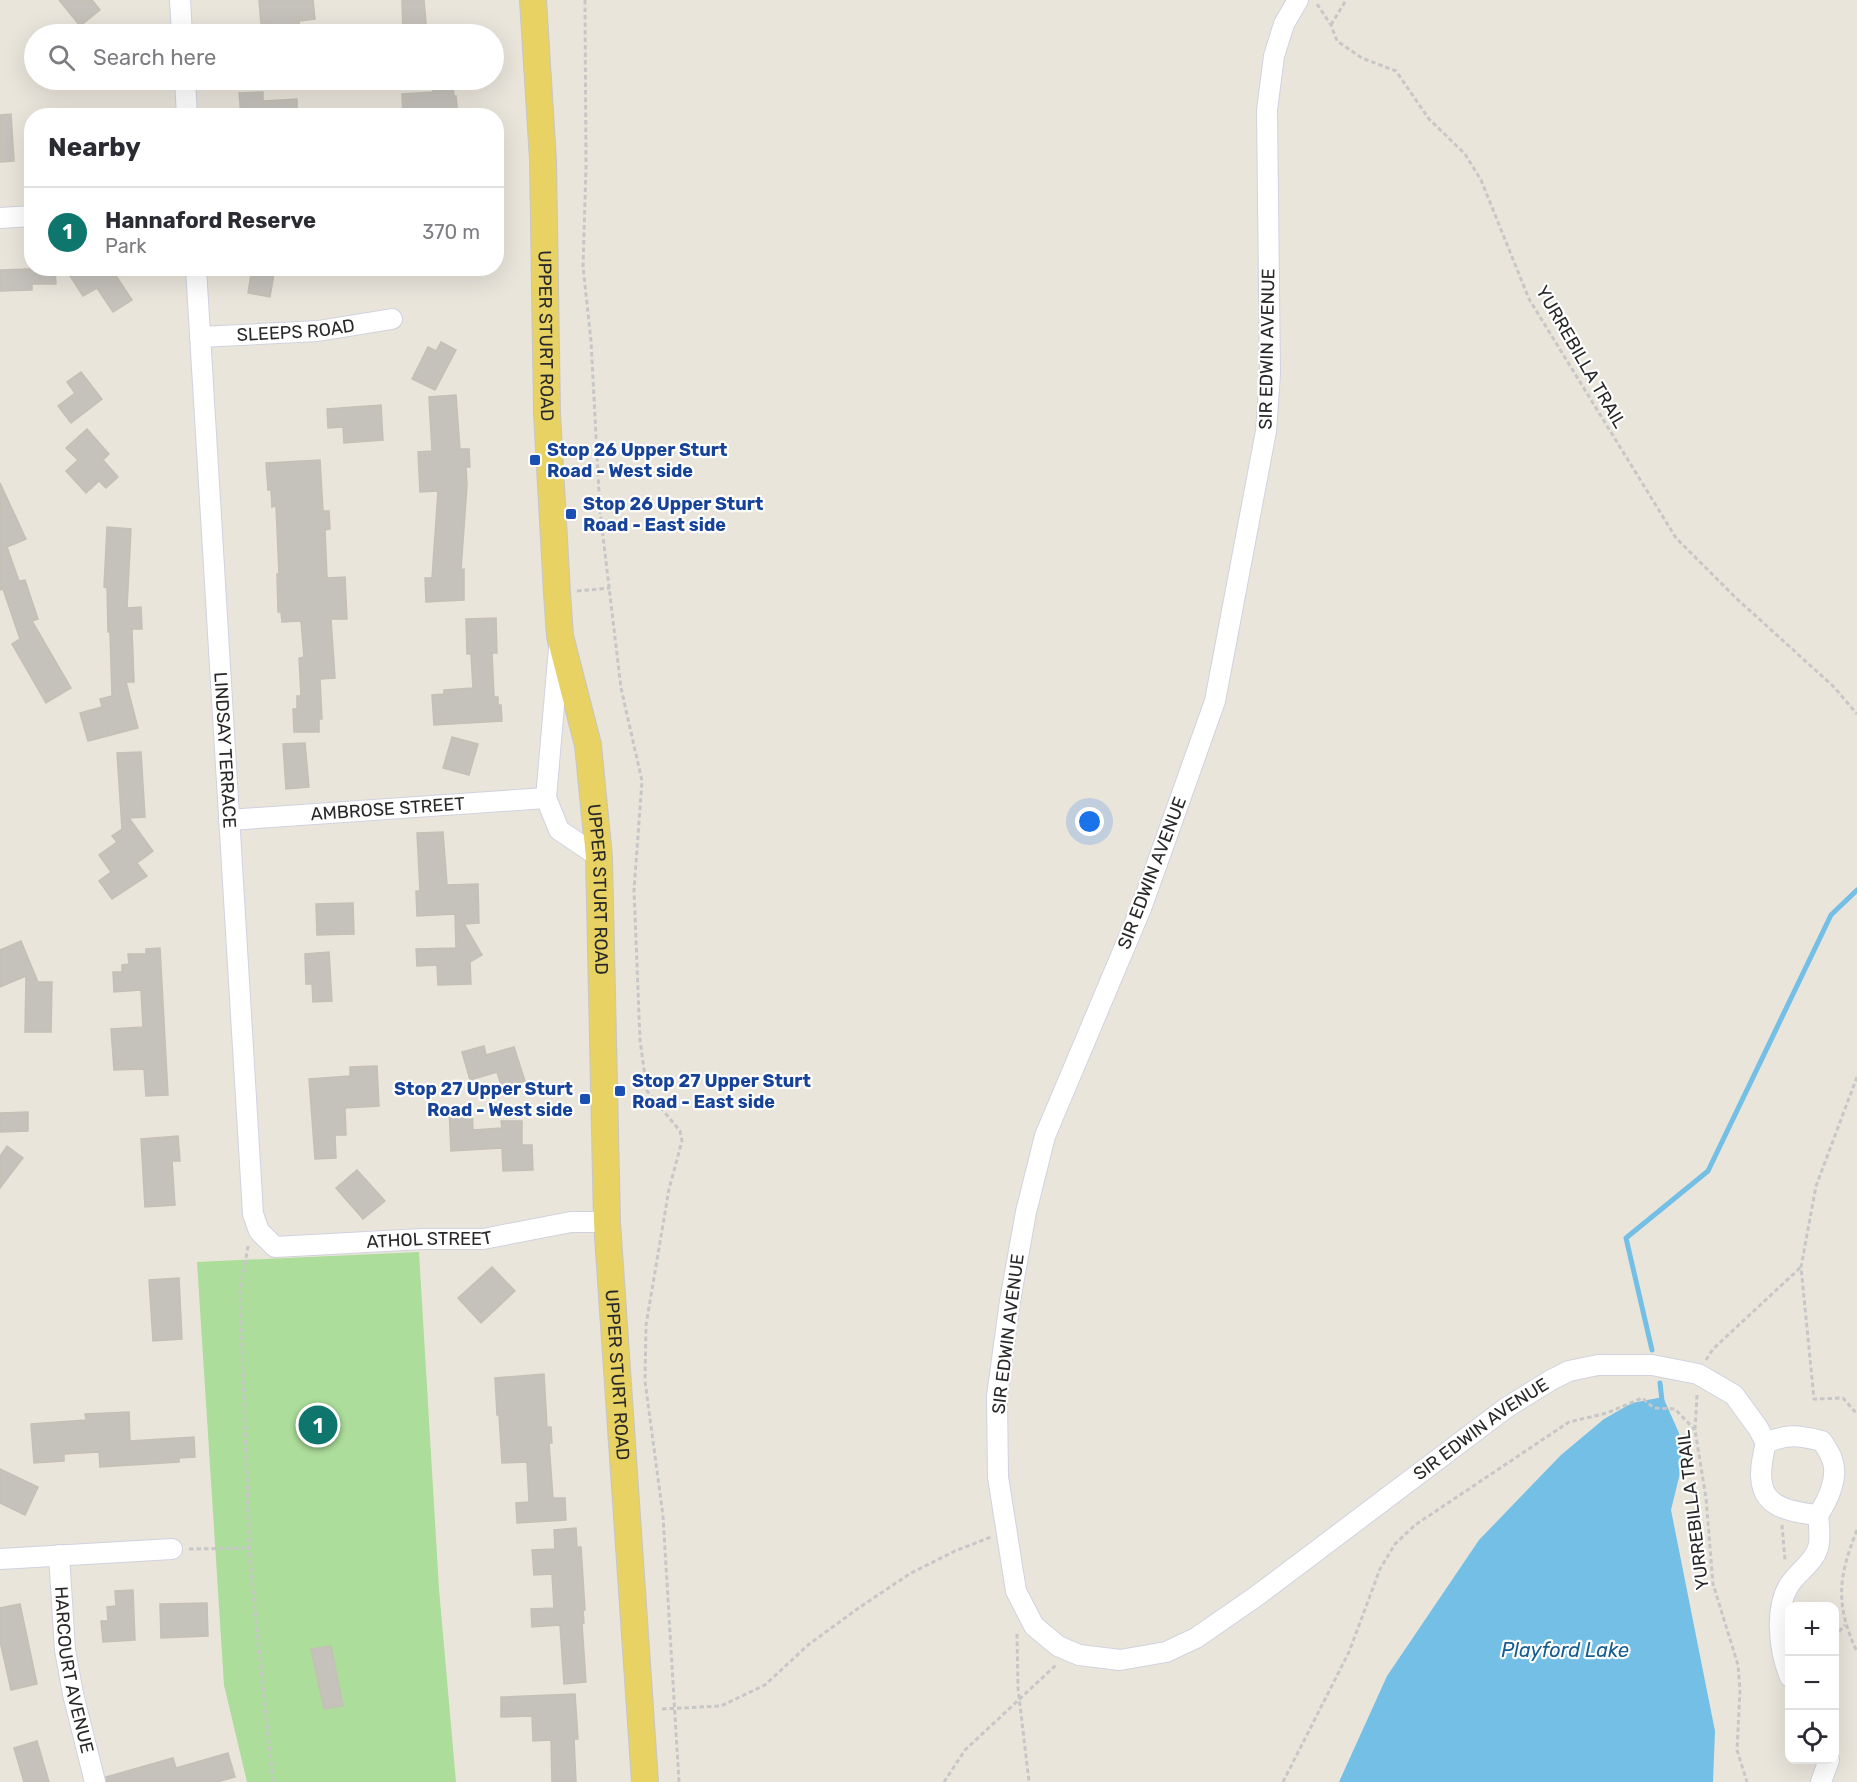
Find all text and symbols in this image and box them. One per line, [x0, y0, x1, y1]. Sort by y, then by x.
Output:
search box [24, 24, 504, 90]
icon: search [45, 41, 78, 74]
text: Search here [93, 44, 216, 71]
text: Nearby [48, 132, 141, 163]
text: Hannaford Reserve [105, 207, 316, 234]
text: 1 [63, 220, 72, 244]
text: 370 m [422, 220, 480, 244]
text: Park [105, 234, 147, 258]
street label: UPPER STURT ROAD [533, 250, 558, 422]
street label: SIR EDWIN AVENUE [1255, 268, 1279, 430]
street label: YURREBILLA TRAIL [1531, 282, 1631, 432]
street label: SLEEPS ROAD [236, 314, 356, 346]
place label: Stop 26 Upper Sturt Road - West side [547, 439, 727, 482]
marker: Stop 26 Upper Sturt Road - West side [528, 453, 542, 467]
place label: Stop 26 Upper Sturt Road - East side [583, 493, 763, 536]
marker: Stop 26 Upper Sturt Road - East side [564, 507, 578, 521]
street label: LINDSAY TERRACE [209, 671, 241, 829]
street label: AMBROSE STREET [310, 793, 465, 825]
street label: SIR EDWIN AVENUE [1113, 794, 1191, 952]
street label: UPPER STURT ROAD [583, 803, 613, 975]
your location [1075, 807, 1104, 836]
place label: Stop 27 Upper Sturt Road - East side [632, 1070, 811, 1113]
place label: Stop 27 Upper Sturt Road - West side [394, 1078, 573, 1121]
marker: Stop 27 Upper Sturt Road - East side [613, 1084, 627, 1098]
marker: Stop 27 Upper Sturt Road - West side [578, 1092, 592, 1106]
street label: ATHOL STREET [366, 1226, 494, 1253]
street label: SIR EDWIN AVENUE [987, 1253, 1029, 1415]
street label: UPPER STURT ROAD [601, 1289, 634, 1461]
street label: SIR EDWIN AVENUE [1409, 1373, 1553, 1485]
pin: 1 [298, 1402, 338, 1448]
street label: YURREBILLA TRAIL [1672, 1429, 1714, 1591]
street label: HARCOURT AVENUE [50, 1586, 98, 1755]
map controls [1785, 1602, 1839, 1764]
button: + [1785, 1602, 1839, 1656]
water label: Playford Lake [1501, 1638, 1629, 1662]
button: − [1785, 1656, 1839, 1710]
button: locate [1785, 1710, 1839, 1764]

